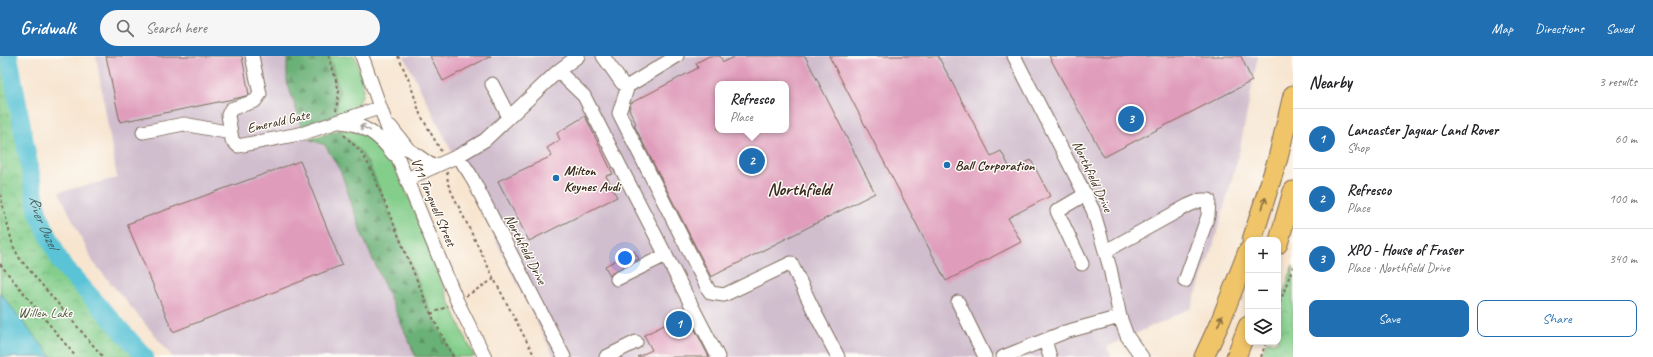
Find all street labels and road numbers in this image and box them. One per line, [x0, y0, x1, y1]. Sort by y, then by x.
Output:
street label: Emerald Gate [245, 106, 312, 137]
street label: Northfield Drive [1069, 138, 1117, 216]
street label: V11 Tongwell Street [407, 155, 460, 250]
street label: Northfield Drive [501, 211, 551, 288]

